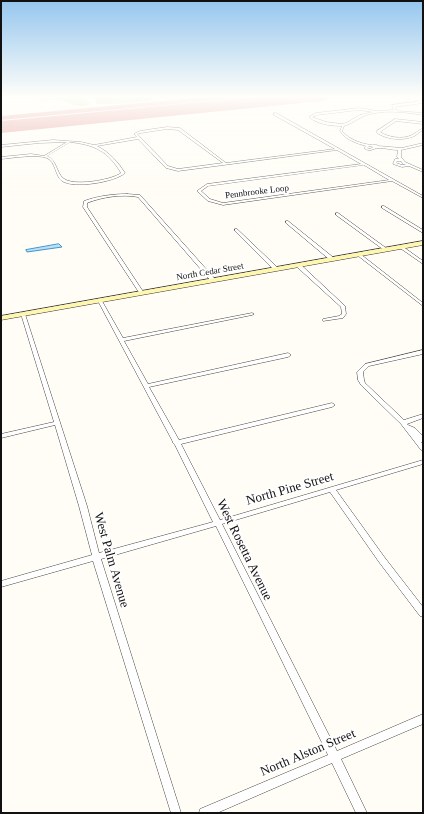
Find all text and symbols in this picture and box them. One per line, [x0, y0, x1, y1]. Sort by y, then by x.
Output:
street label: Pennbrooke Loop [224, 183, 290, 201]
street label: North Cedar Street [176, 261, 244, 283]
street label: North Pine Street [244, 469, 336, 509]
street label: West Rosetta Avenue [213, 497, 275, 603]
street label: West Palm Avenue [90, 511, 132, 609]
street label: North Alston Street [258, 726, 358, 780]

